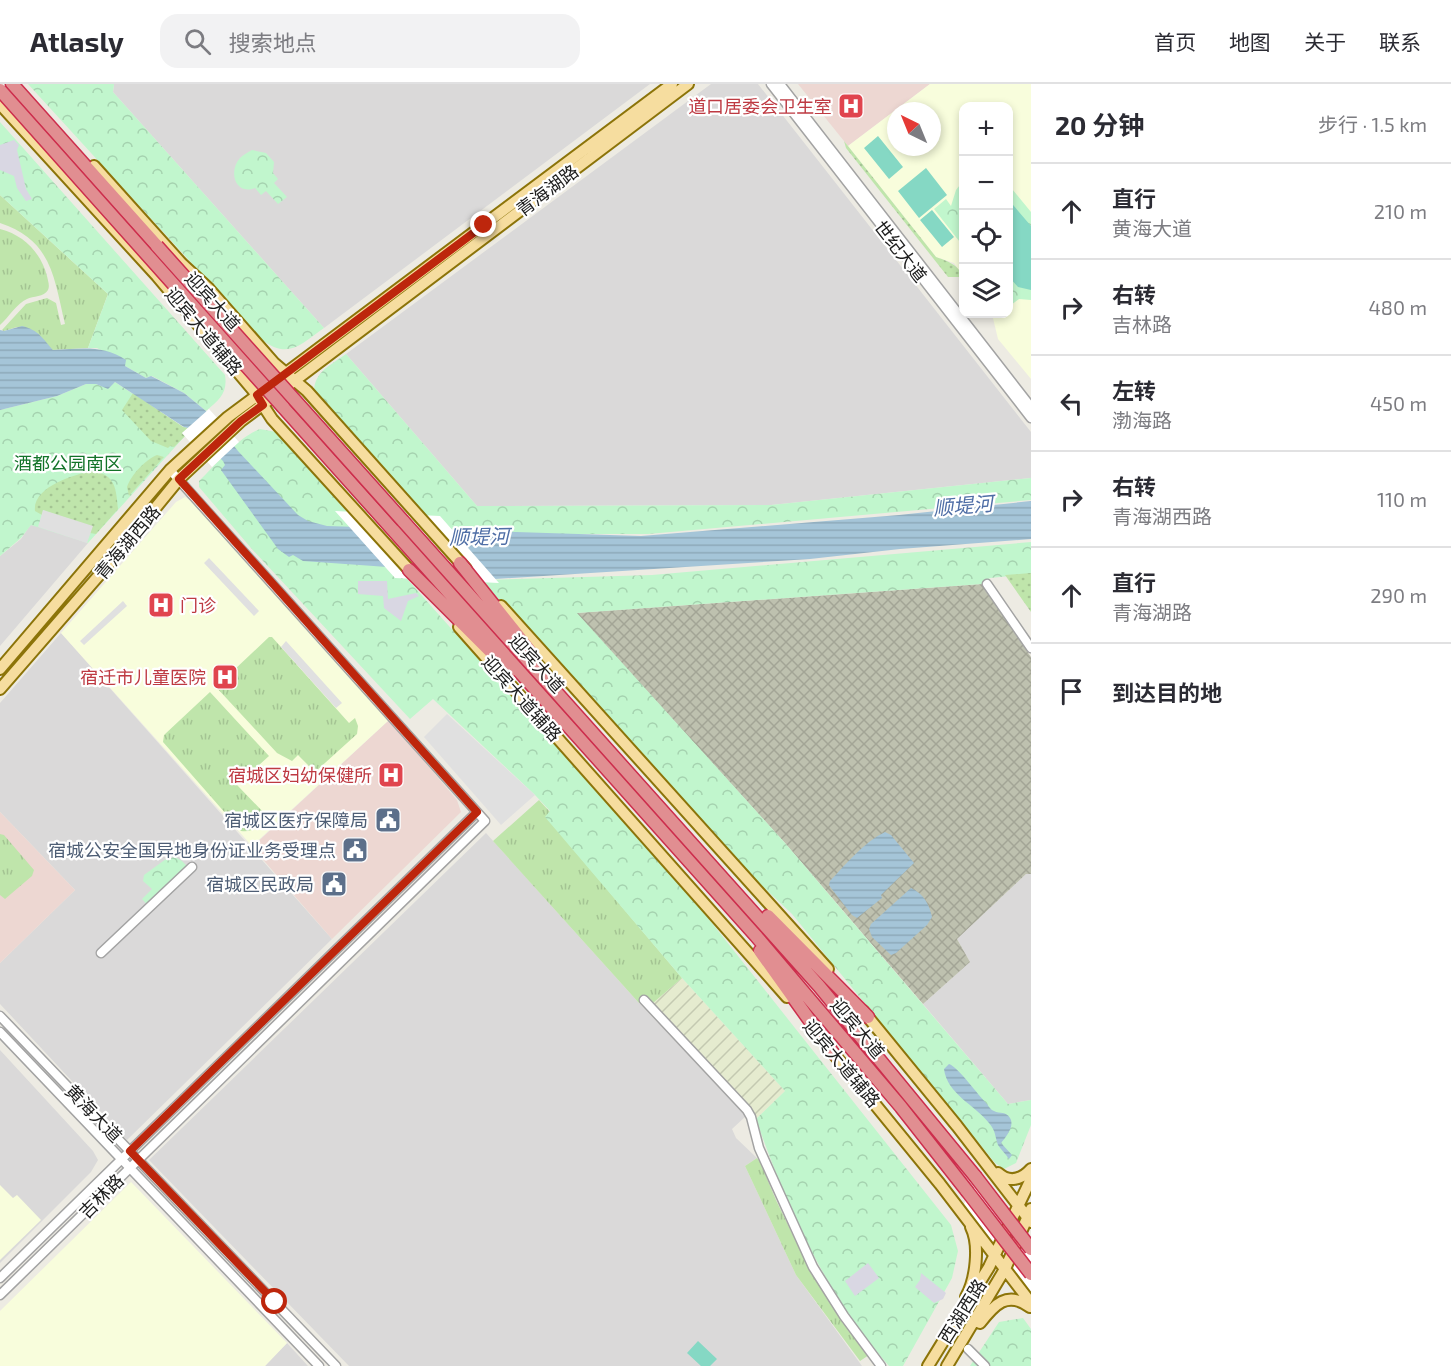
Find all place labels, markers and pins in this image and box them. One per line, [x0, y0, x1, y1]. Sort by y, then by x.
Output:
hospital icon: 道口居委会卫生室 [836, 91, 866, 121]
place label: 道口居委会卫生室 [688, 95, 832, 117]
hospital icon: 门诊 [146, 590, 176, 620]
place label: 门诊 [180, 594, 216, 616]
hospital icon: 宿迁市儿童医院 [210, 662, 240, 692]
place label: 宿迁市儿童医院 [80, 666, 206, 688]
hospital icon: 宿城区妇幼保健所 [376, 760, 406, 790]
place label: 宿城区妇幼保健所 [228, 764, 372, 786]
public building icon: 宿城区医疗保障局 [373, 805, 403, 835]
place label: 宿城区医疗保障局 [224, 809, 368, 831]
public building icon: 宿城公安全国异地身份证业务受理点 [340, 835, 370, 865]
place label: 宿城公安全国异地身份证业务受理点 [48, 839, 336, 861]
public building icon: 宿城区民政局 [319, 869, 349, 899]
place label: 宿城区民政局 [206, 873, 314, 895]

